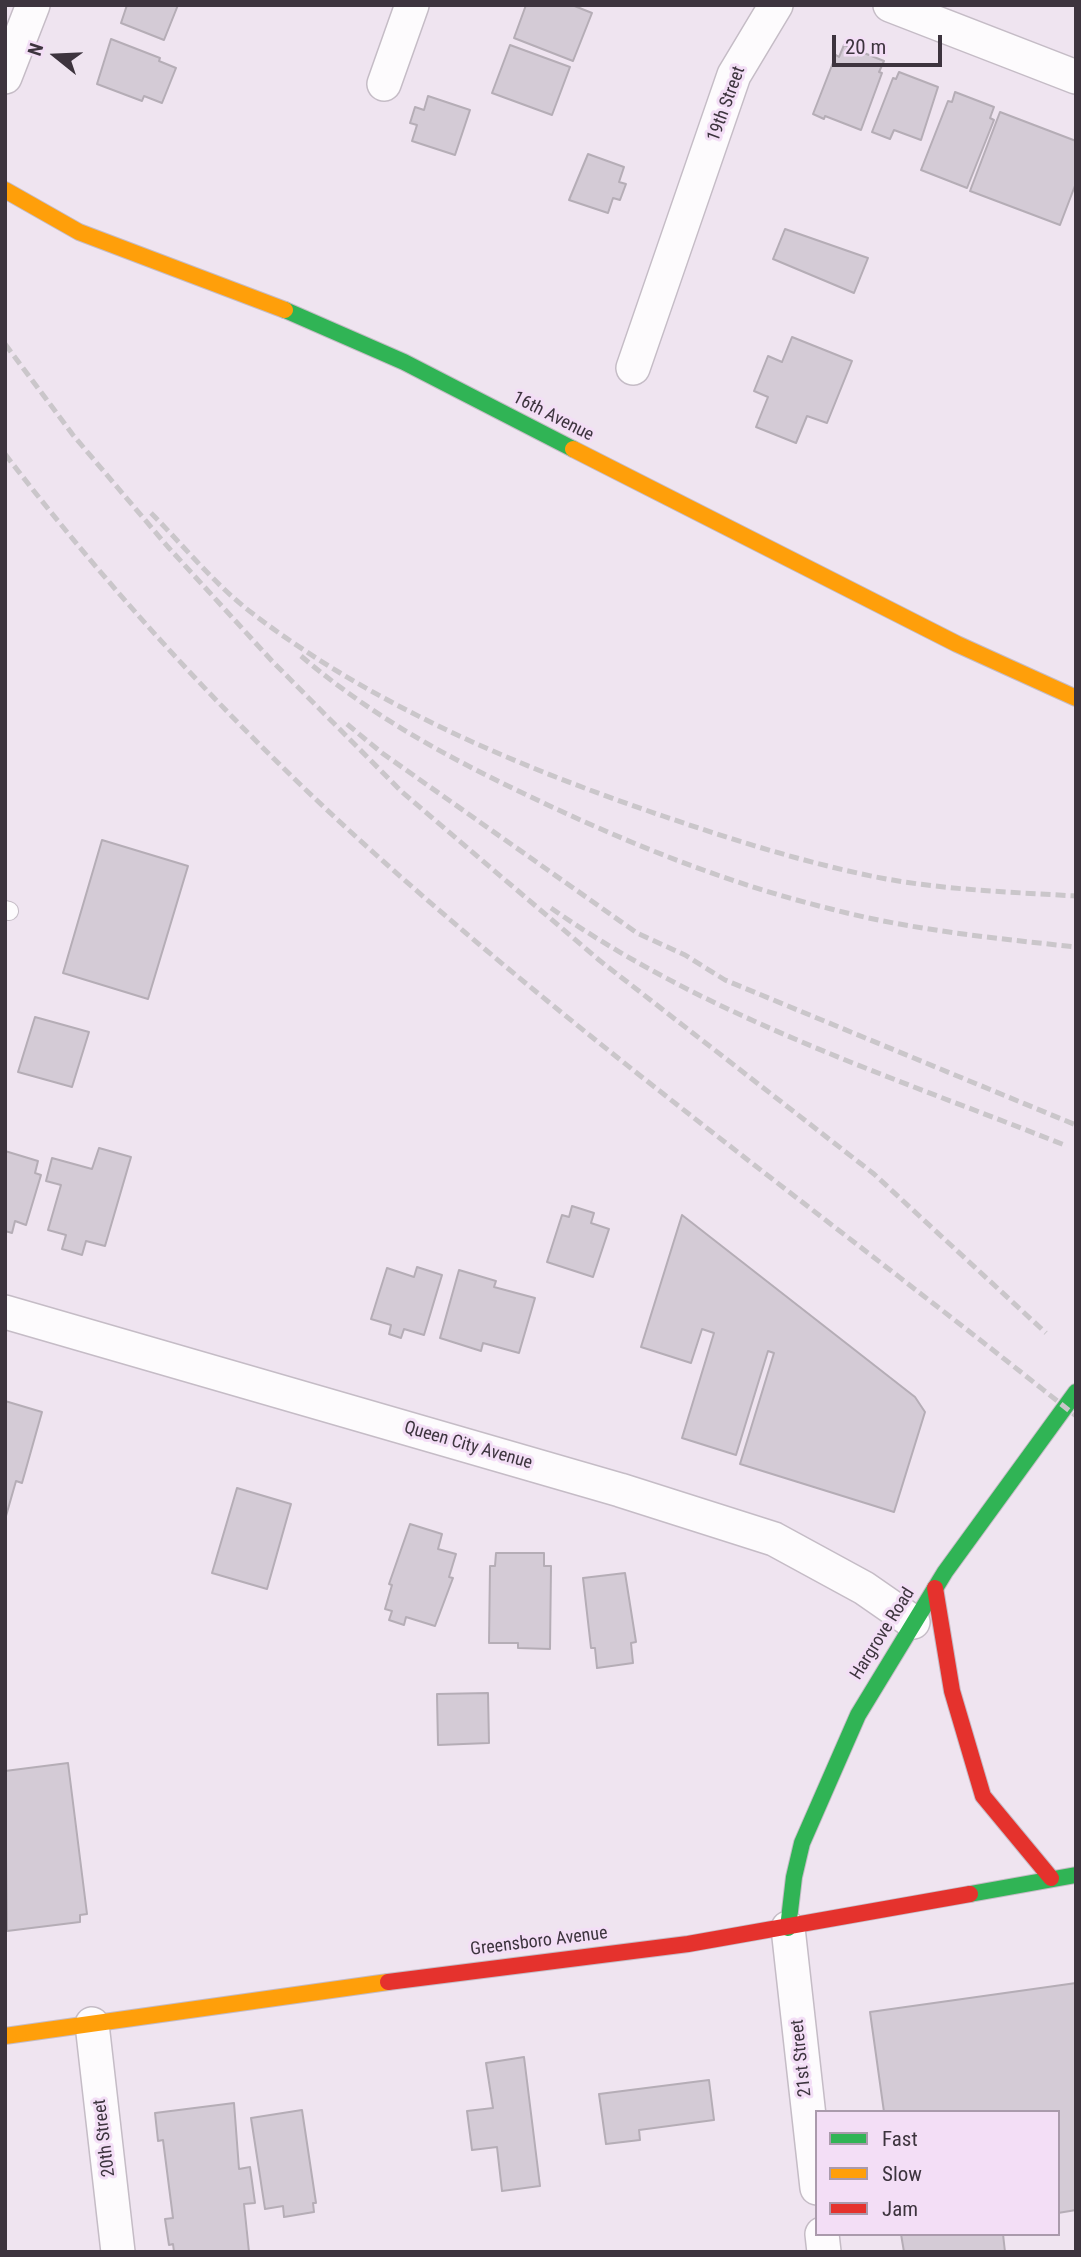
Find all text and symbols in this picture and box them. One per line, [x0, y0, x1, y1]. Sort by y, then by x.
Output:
north arrow [21, 21, 91, 91]
scale bar [836, 21, 946, 65]
text: 20 m [845, 35, 886, 59]
text: N [23, 40, 48, 58]
street label: 19th Street [703, 64, 751, 144]
street label: 16th Avenue [509, 387, 597, 447]
street label: Queen City Avenue [401, 1417, 535, 1475]
street label: Hargrove Road [846, 1584, 920, 1684]
street label: Greensboro Avenue [469, 1923, 609, 1961]
street label: 21st Street [787, 2018, 817, 2098]
street label: 20th Street [90, 2098, 120, 2178]
legend [815, 2110, 1060, 2236]
text: Fast [882, 2127, 918, 2151]
text: Slow [882, 2162, 922, 2186]
text: Jam [882, 2197, 918, 2221]

